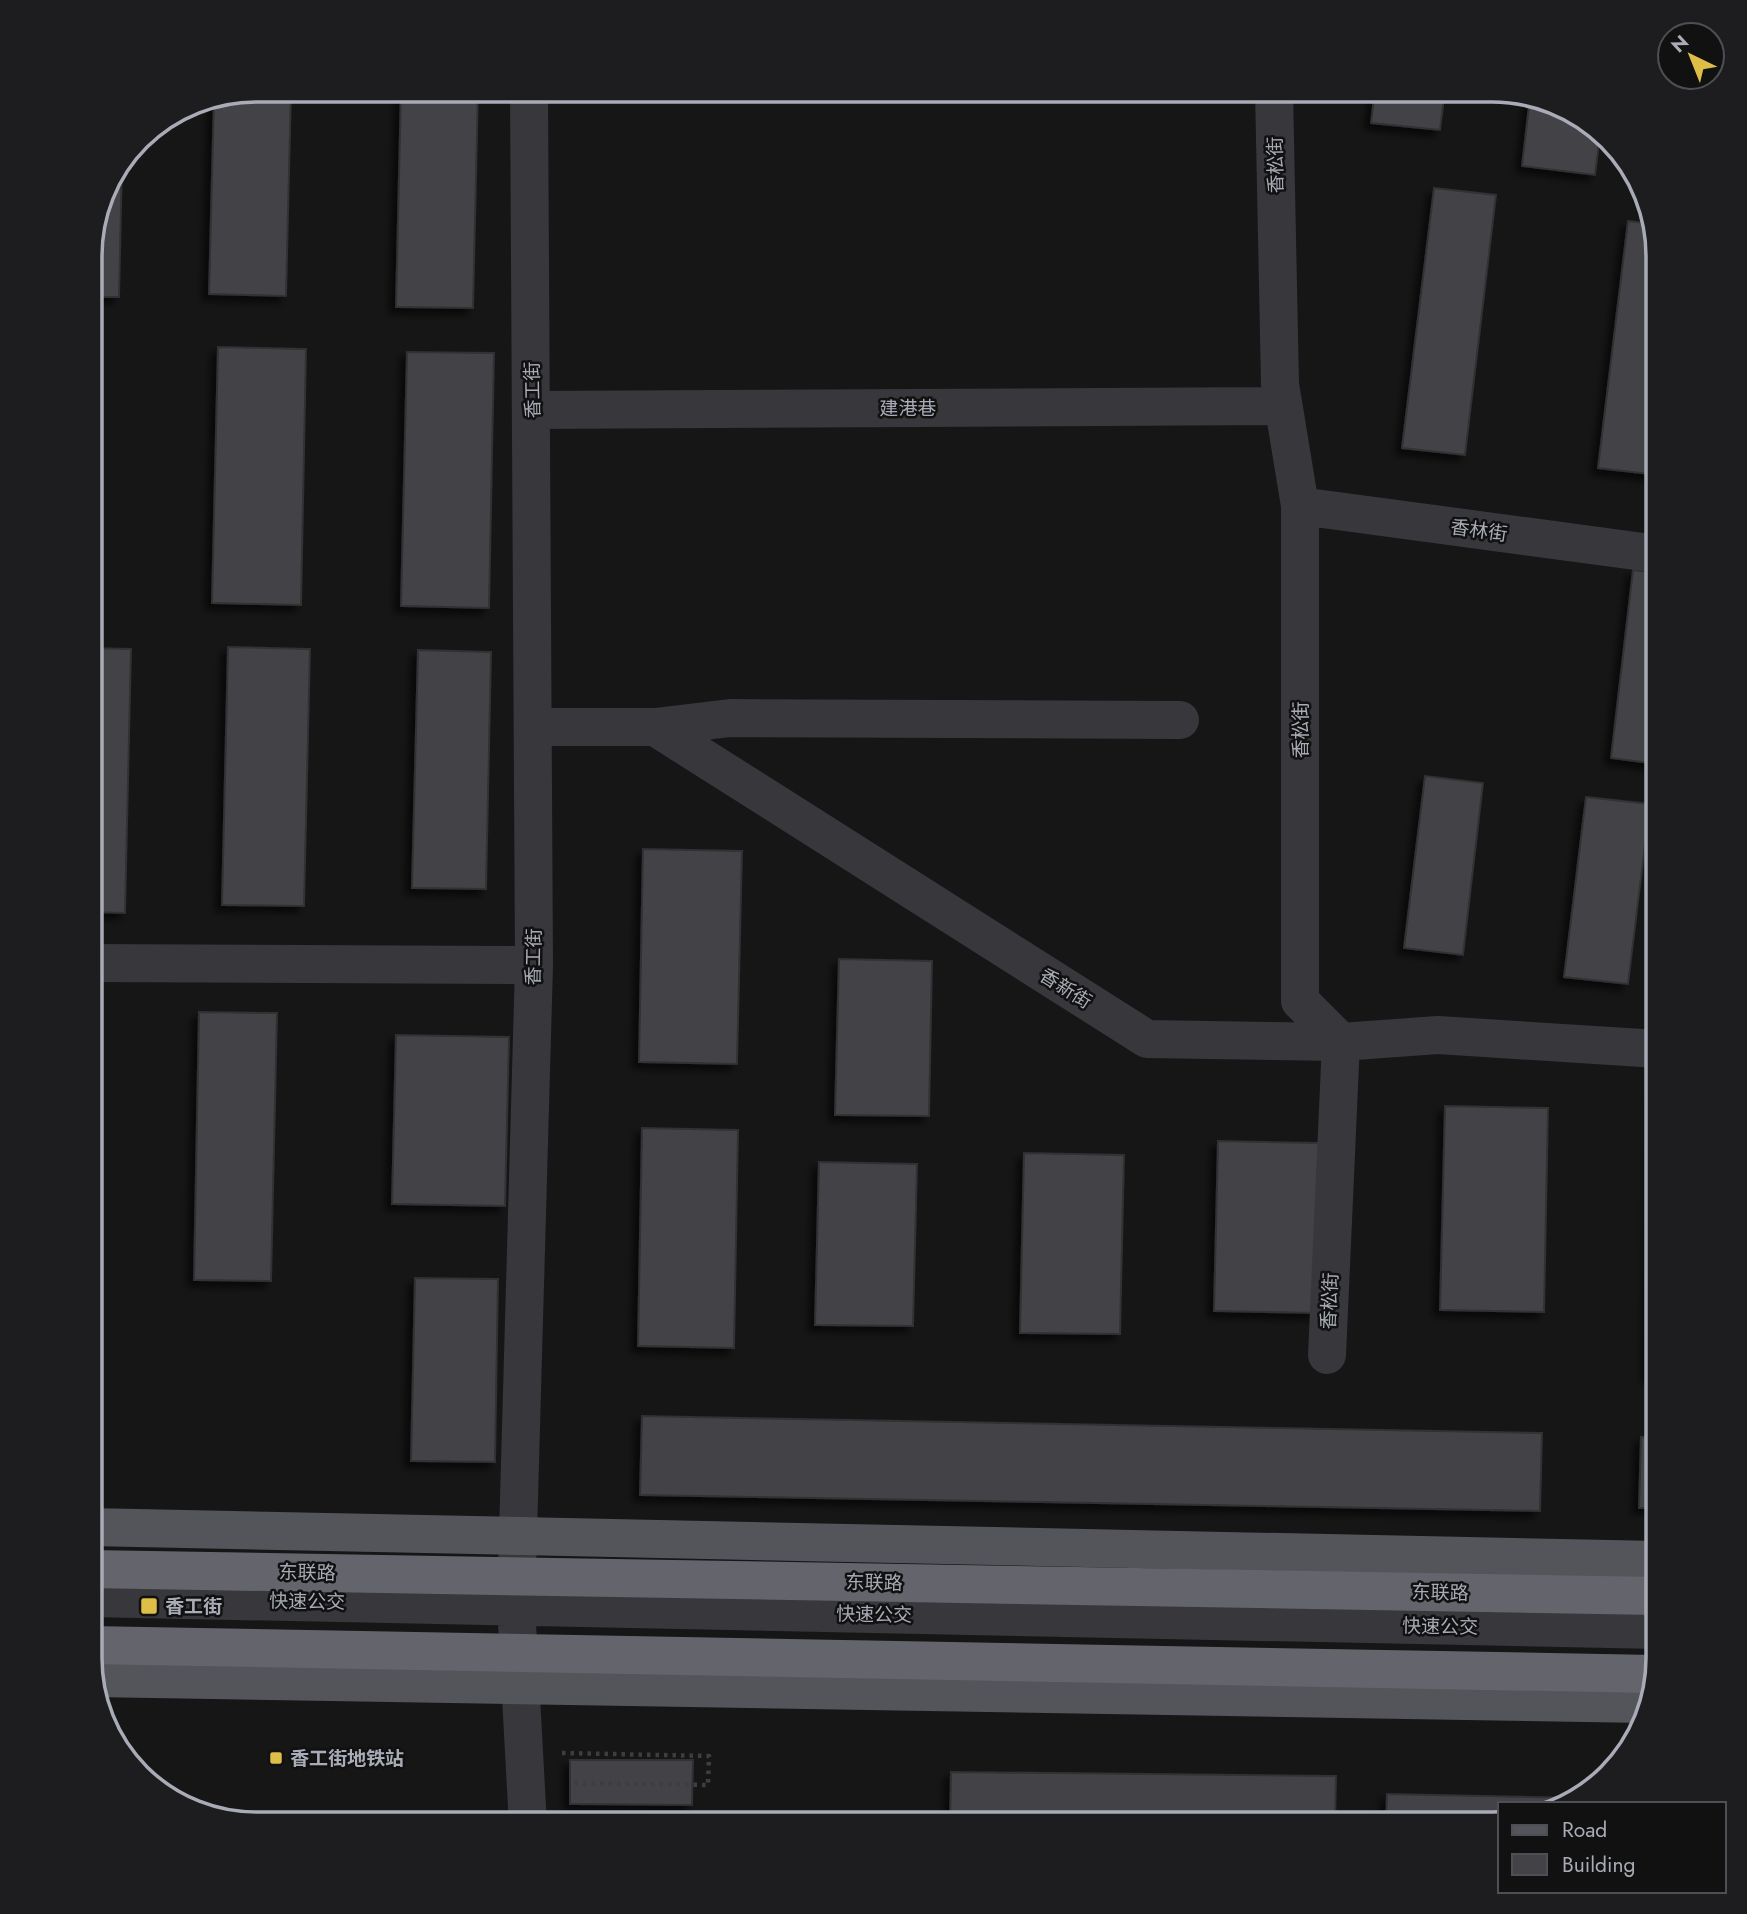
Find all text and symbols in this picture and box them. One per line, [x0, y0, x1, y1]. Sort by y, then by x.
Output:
north arrow [1656, 21, 1726, 91]
text: N [1665, 29, 1694, 59]
street label: 香松街 [1262, 136, 1289, 194]
street label: 香工街 [519, 361, 546, 419]
street label: 建港巷 [879, 395, 937, 422]
street label: 香林街 [1449, 513, 1509, 548]
street label: 香松街 [1287, 701, 1314, 759]
street label: 香工街 [520, 928, 547, 986]
street label: 香新街 [1034, 962, 1097, 1015]
street label: 香松街 [1315, 1272, 1344, 1330]
street label: 东联路 [278, 1559, 336, 1586]
street label: 东联路 [845, 1569, 903, 1596]
street label: 东联路 [1411, 1579, 1469, 1606]
street label: 快速公交 [269, 1587, 345, 1616]
place label: 香工街 [165, 1593, 222, 1620]
marker: 香工街 [139, 1596, 159, 1616]
street label: 快速公交 [836, 1600, 912, 1629]
street label: 快速公交 [1402, 1612, 1478, 1641]
place label: 香工街地铁站 [290, 1745, 404, 1772]
marker: 香工街地铁站 [268, 1750, 284, 1766]
legend [1498, 1802, 1726, 1893]
text: Road [1562, 1815, 1607, 1845]
text: Building [1562, 1850, 1635, 1880]

